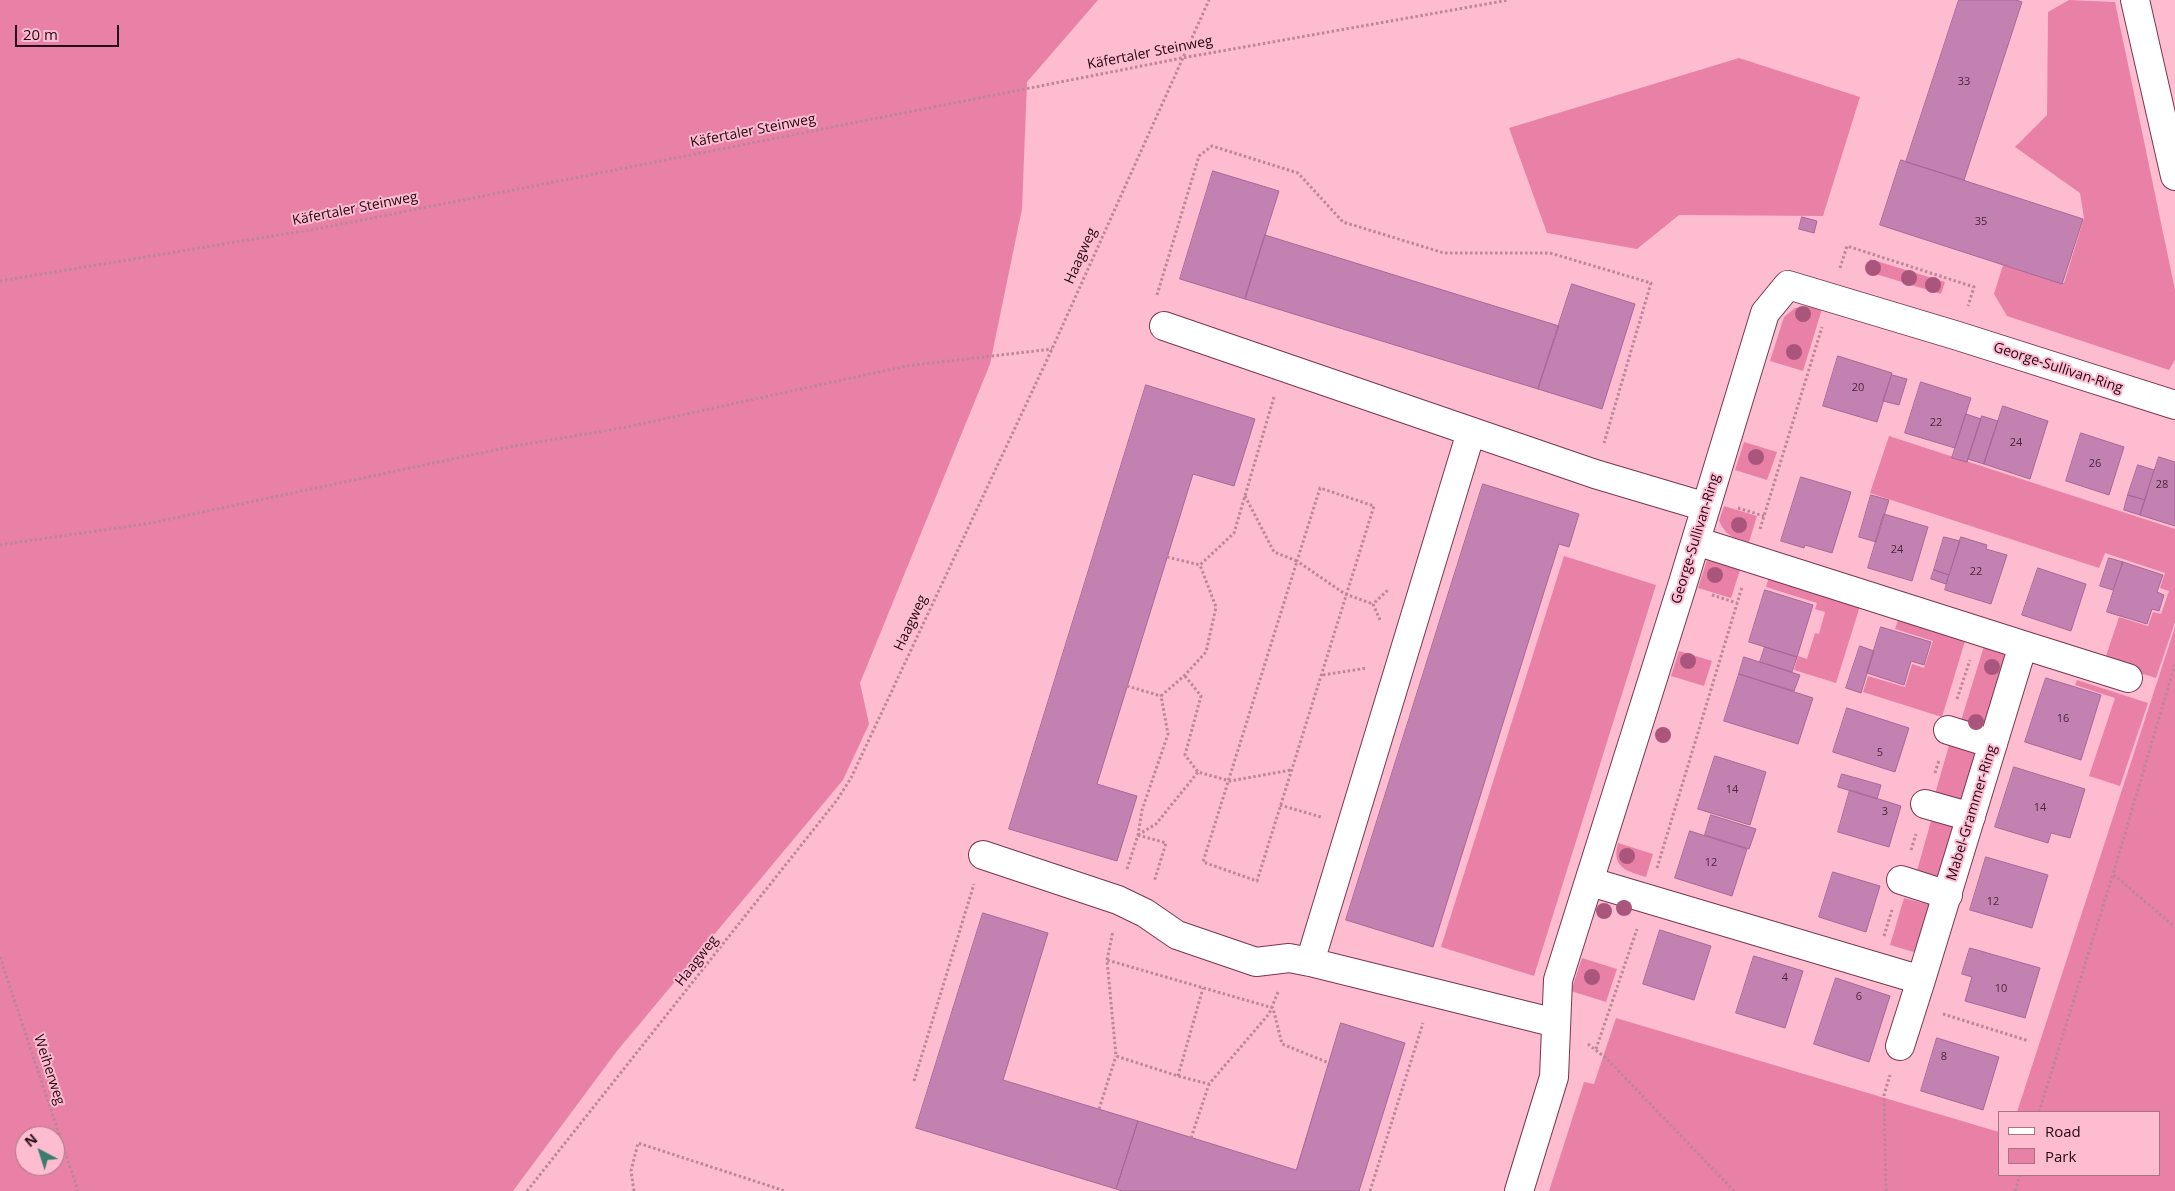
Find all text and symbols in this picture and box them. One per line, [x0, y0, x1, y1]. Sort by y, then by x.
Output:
scale bar [18, 15, 121, 47]
text: 20 m [23, 24, 58, 44]
street label: Käfertaler Steinweg [1086, 33, 1214, 73]
house number: 33 [1958, 75, 1970, 89]
street label: Käfertaler Steinweg [689, 111, 817, 151]
street label: Käfertaler Steinweg [291, 189, 419, 229]
house number: 35 [1975, 215, 1987, 229]
street label: Haagweg [1061, 225, 1101, 287]
street label: George-Sullivan-Ring [1991, 339, 2125, 397]
house number: 20 [1852, 381, 1864, 395]
house number: 22 [1930, 416, 1942, 430]
house number: 24 [2010, 436, 2022, 450]
house number: 26 [2089, 457, 2101, 471]
street label: George-Sullivan-Ring [1668, 472, 1724, 606]
house number: 28 [2156, 478, 2168, 492]
house number: 24 [1891, 543, 1903, 557]
house number: 22 [1970, 565, 1982, 579]
street label: Haagweg [891, 592, 931, 654]
house number: 16 [2057, 712, 2069, 726]
street label: Mabel-Grammer-Ring [1943, 743, 2001, 883]
house number: 5 [1877, 746, 1883, 760]
house number: 14 [1726, 783, 1738, 797]
house number: 14 [2034, 801, 2046, 815]
house number: 3 [1882, 805, 1888, 819]
house number: 12 [1705, 856, 1717, 870]
house number: 12 [1987, 895, 1999, 909]
street label: Haagweg [672, 932, 722, 990]
house number: 4 [1782, 971, 1788, 985]
house number: 10 [1995, 982, 2007, 996]
house number: 6 [1856, 990, 1862, 1004]
street label: Weiherweg [30, 1033, 68, 1107]
house number: 8 [1941, 1050, 1947, 1064]
legend [1998, 1111, 2160, 1176]
text: Road [2045, 1121, 2081, 1141]
north arrow [15, 1126, 65, 1176]
text: N [20, 1129, 41, 1151]
text: Park [2045, 1146, 2076, 1166]

